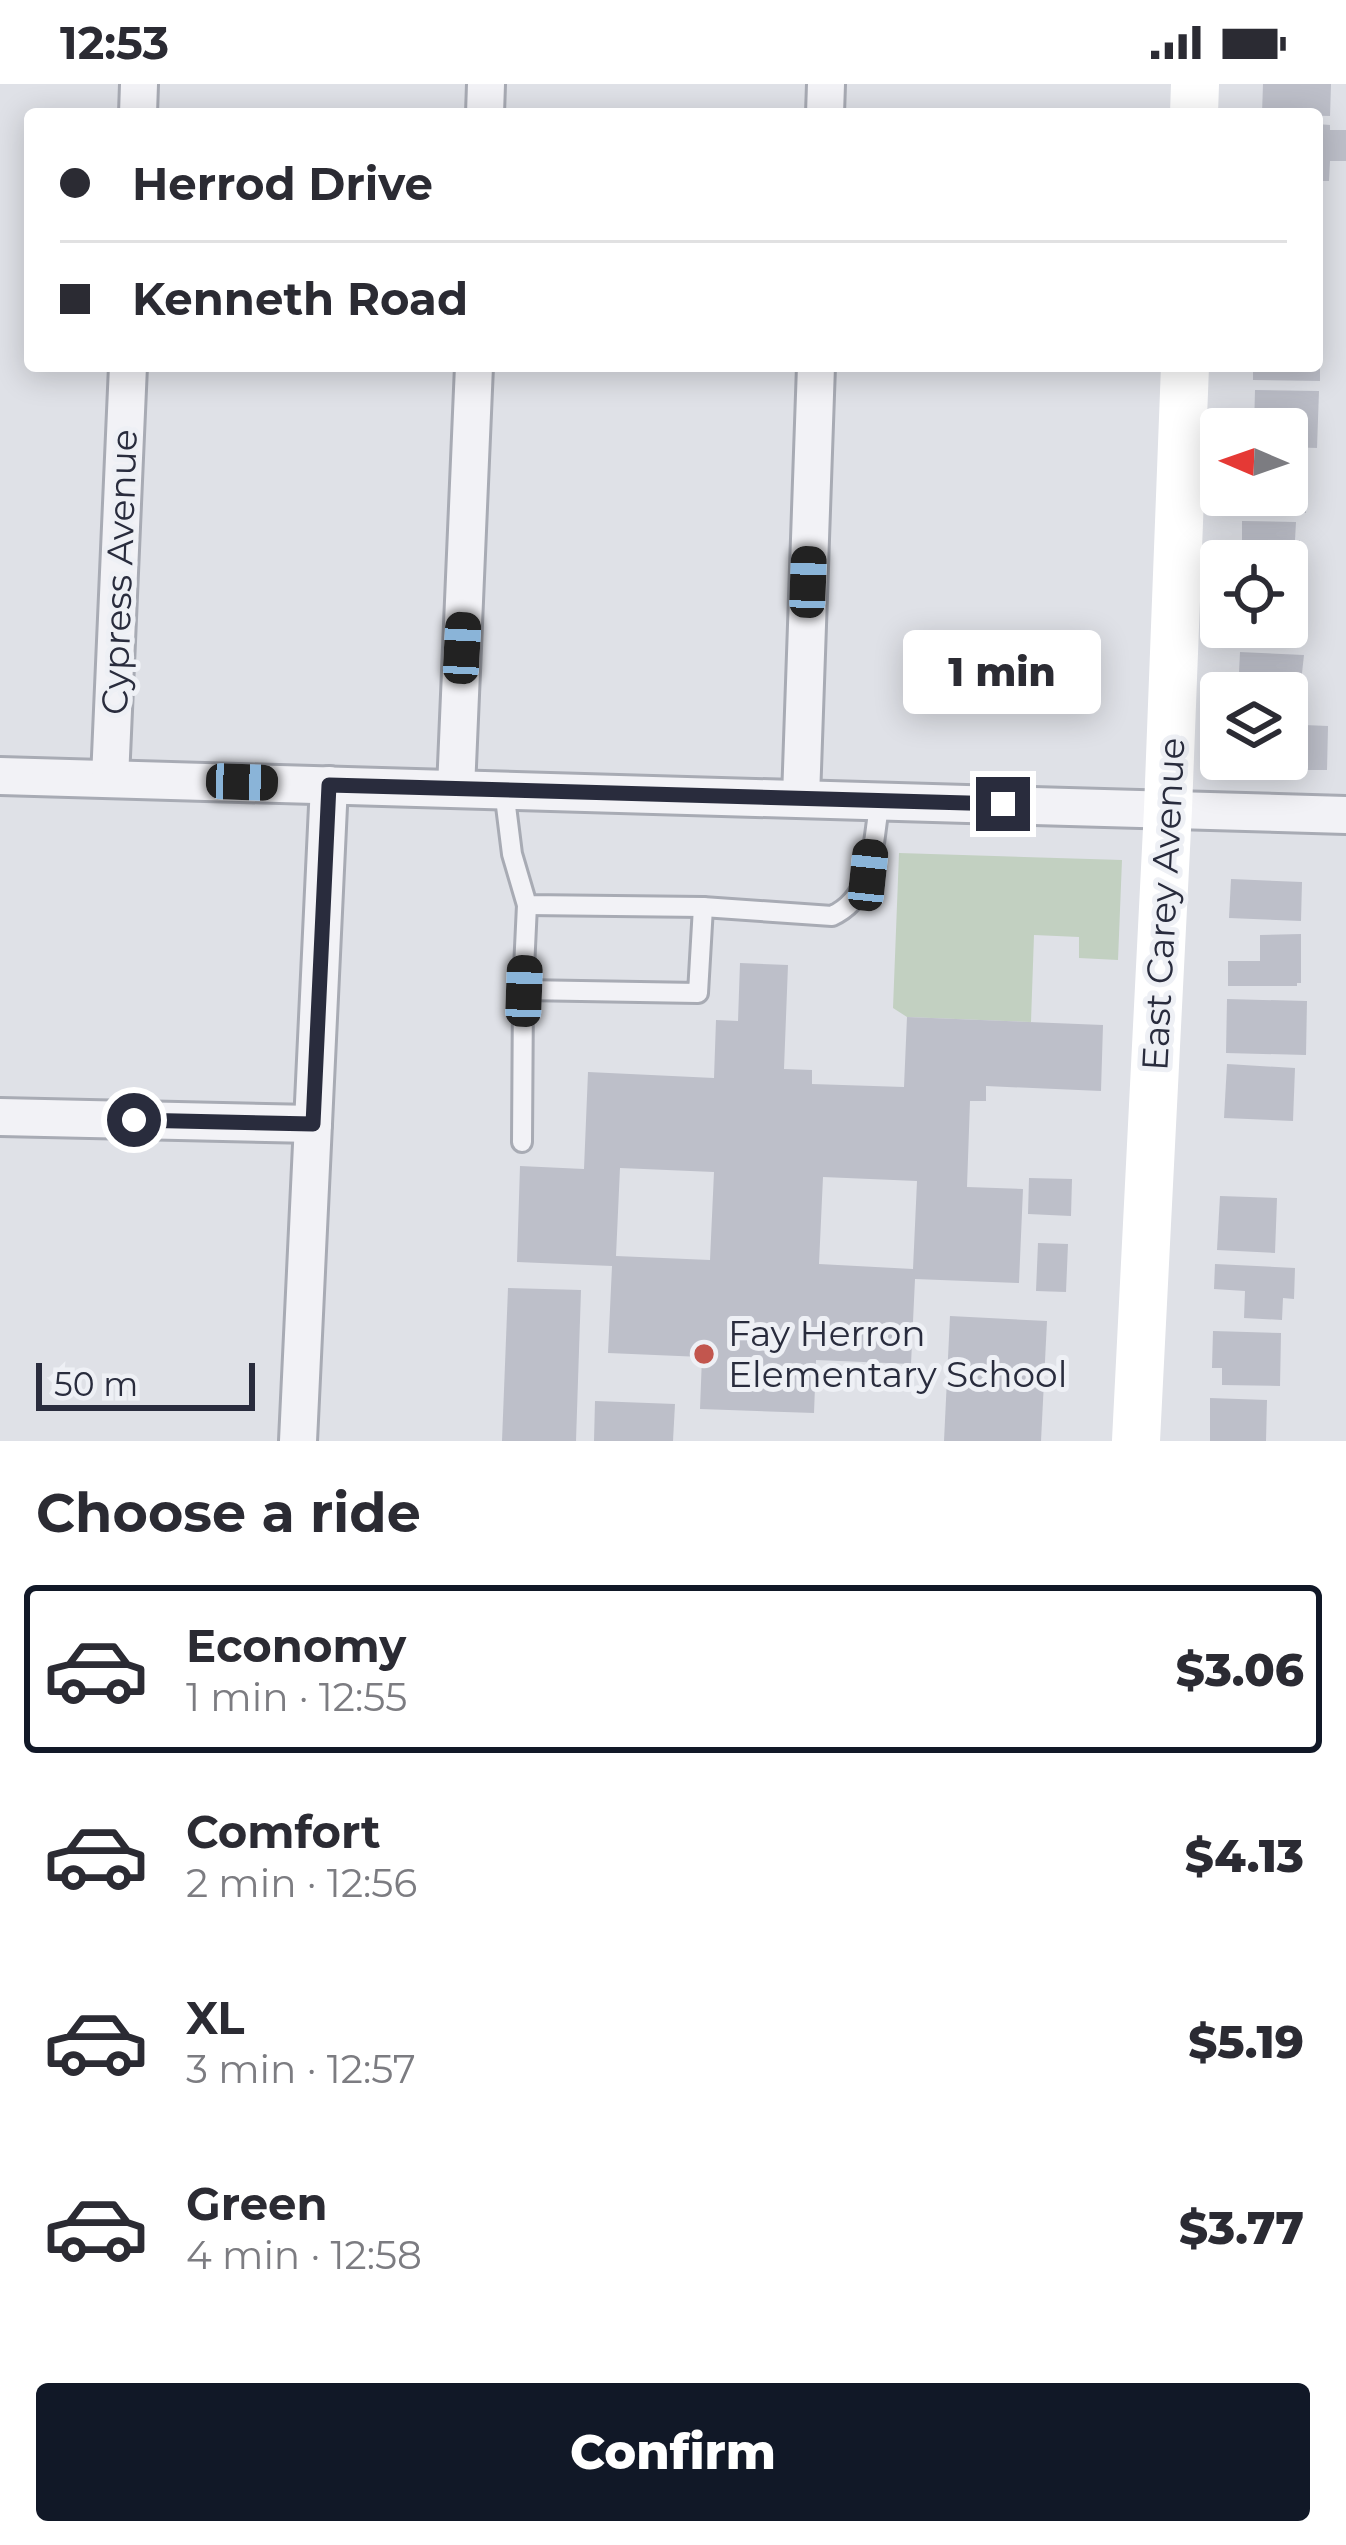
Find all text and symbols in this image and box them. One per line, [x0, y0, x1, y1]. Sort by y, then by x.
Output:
text: 12:53 [60, 15, 169, 70]
text: Herrod Drive [132, 156, 433, 211]
text: Kenneth Road [132, 271, 468, 326]
north arrow [1200, 408, 1308, 516]
map controls [1200, 408, 1308, 780]
street label: Cypress Avenue [92, 429, 146, 715]
button: locate [1200, 540, 1308, 648]
car [789, 545, 827, 619]
car [442, 611, 482, 685]
callout: 1 min [904, 630, 1102, 714]
text: 1 min [948, 648, 1056, 696]
button: layers [1200, 672, 1308, 780]
street label: East Carey Avenue [1132, 736, 1194, 1072]
car [205, 763, 279, 801]
route end [976, 777, 1030, 831]
car [846, 837, 890, 913]
car [505, 954, 543, 1028]
route start [107, 1093, 161, 1147]
place label: Fay Herron Elementary School [728, 1311, 1067, 1396]
marker: Fay Herron Elementary School [691, 1341, 717, 1367]
scale bar [36, 1357, 255, 1410]
text: 50 m [54, 1364, 138, 1404]
text: Choose a ride [36, 1480, 421, 1546]
icon: car [42, 1615, 150, 1723]
text: Economy [186, 1618, 406, 1673]
text: $3.06 [1176, 1642, 1304, 1697]
text: 1 min · 12:55 [186, 1673, 407, 1721]
icon: car [42, 1801, 150, 1909]
text: Comfort [186, 1804, 381, 1859]
text: $4.13 [1185, 1828, 1304, 1883]
text: 2 min · 12:56 [186, 1859, 417, 1907]
icon: car [42, 1987, 150, 2095]
text: XL [186, 1990, 244, 2045]
text: $5.19 [1188, 2014, 1304, 2069]
text: 3 min · 12:57 [186, 2045, 416, 2093]
icon: car [42, 2173, 150, 2281]
text: Green [186, 2176, 328, 2231]
text: $3.77 [1179, 2200, 1304, 2255]
text: 4 min · 12:58 [186, 2231, 422, 2279]
button: Confirm [36, 2383, 1310, 2521]

